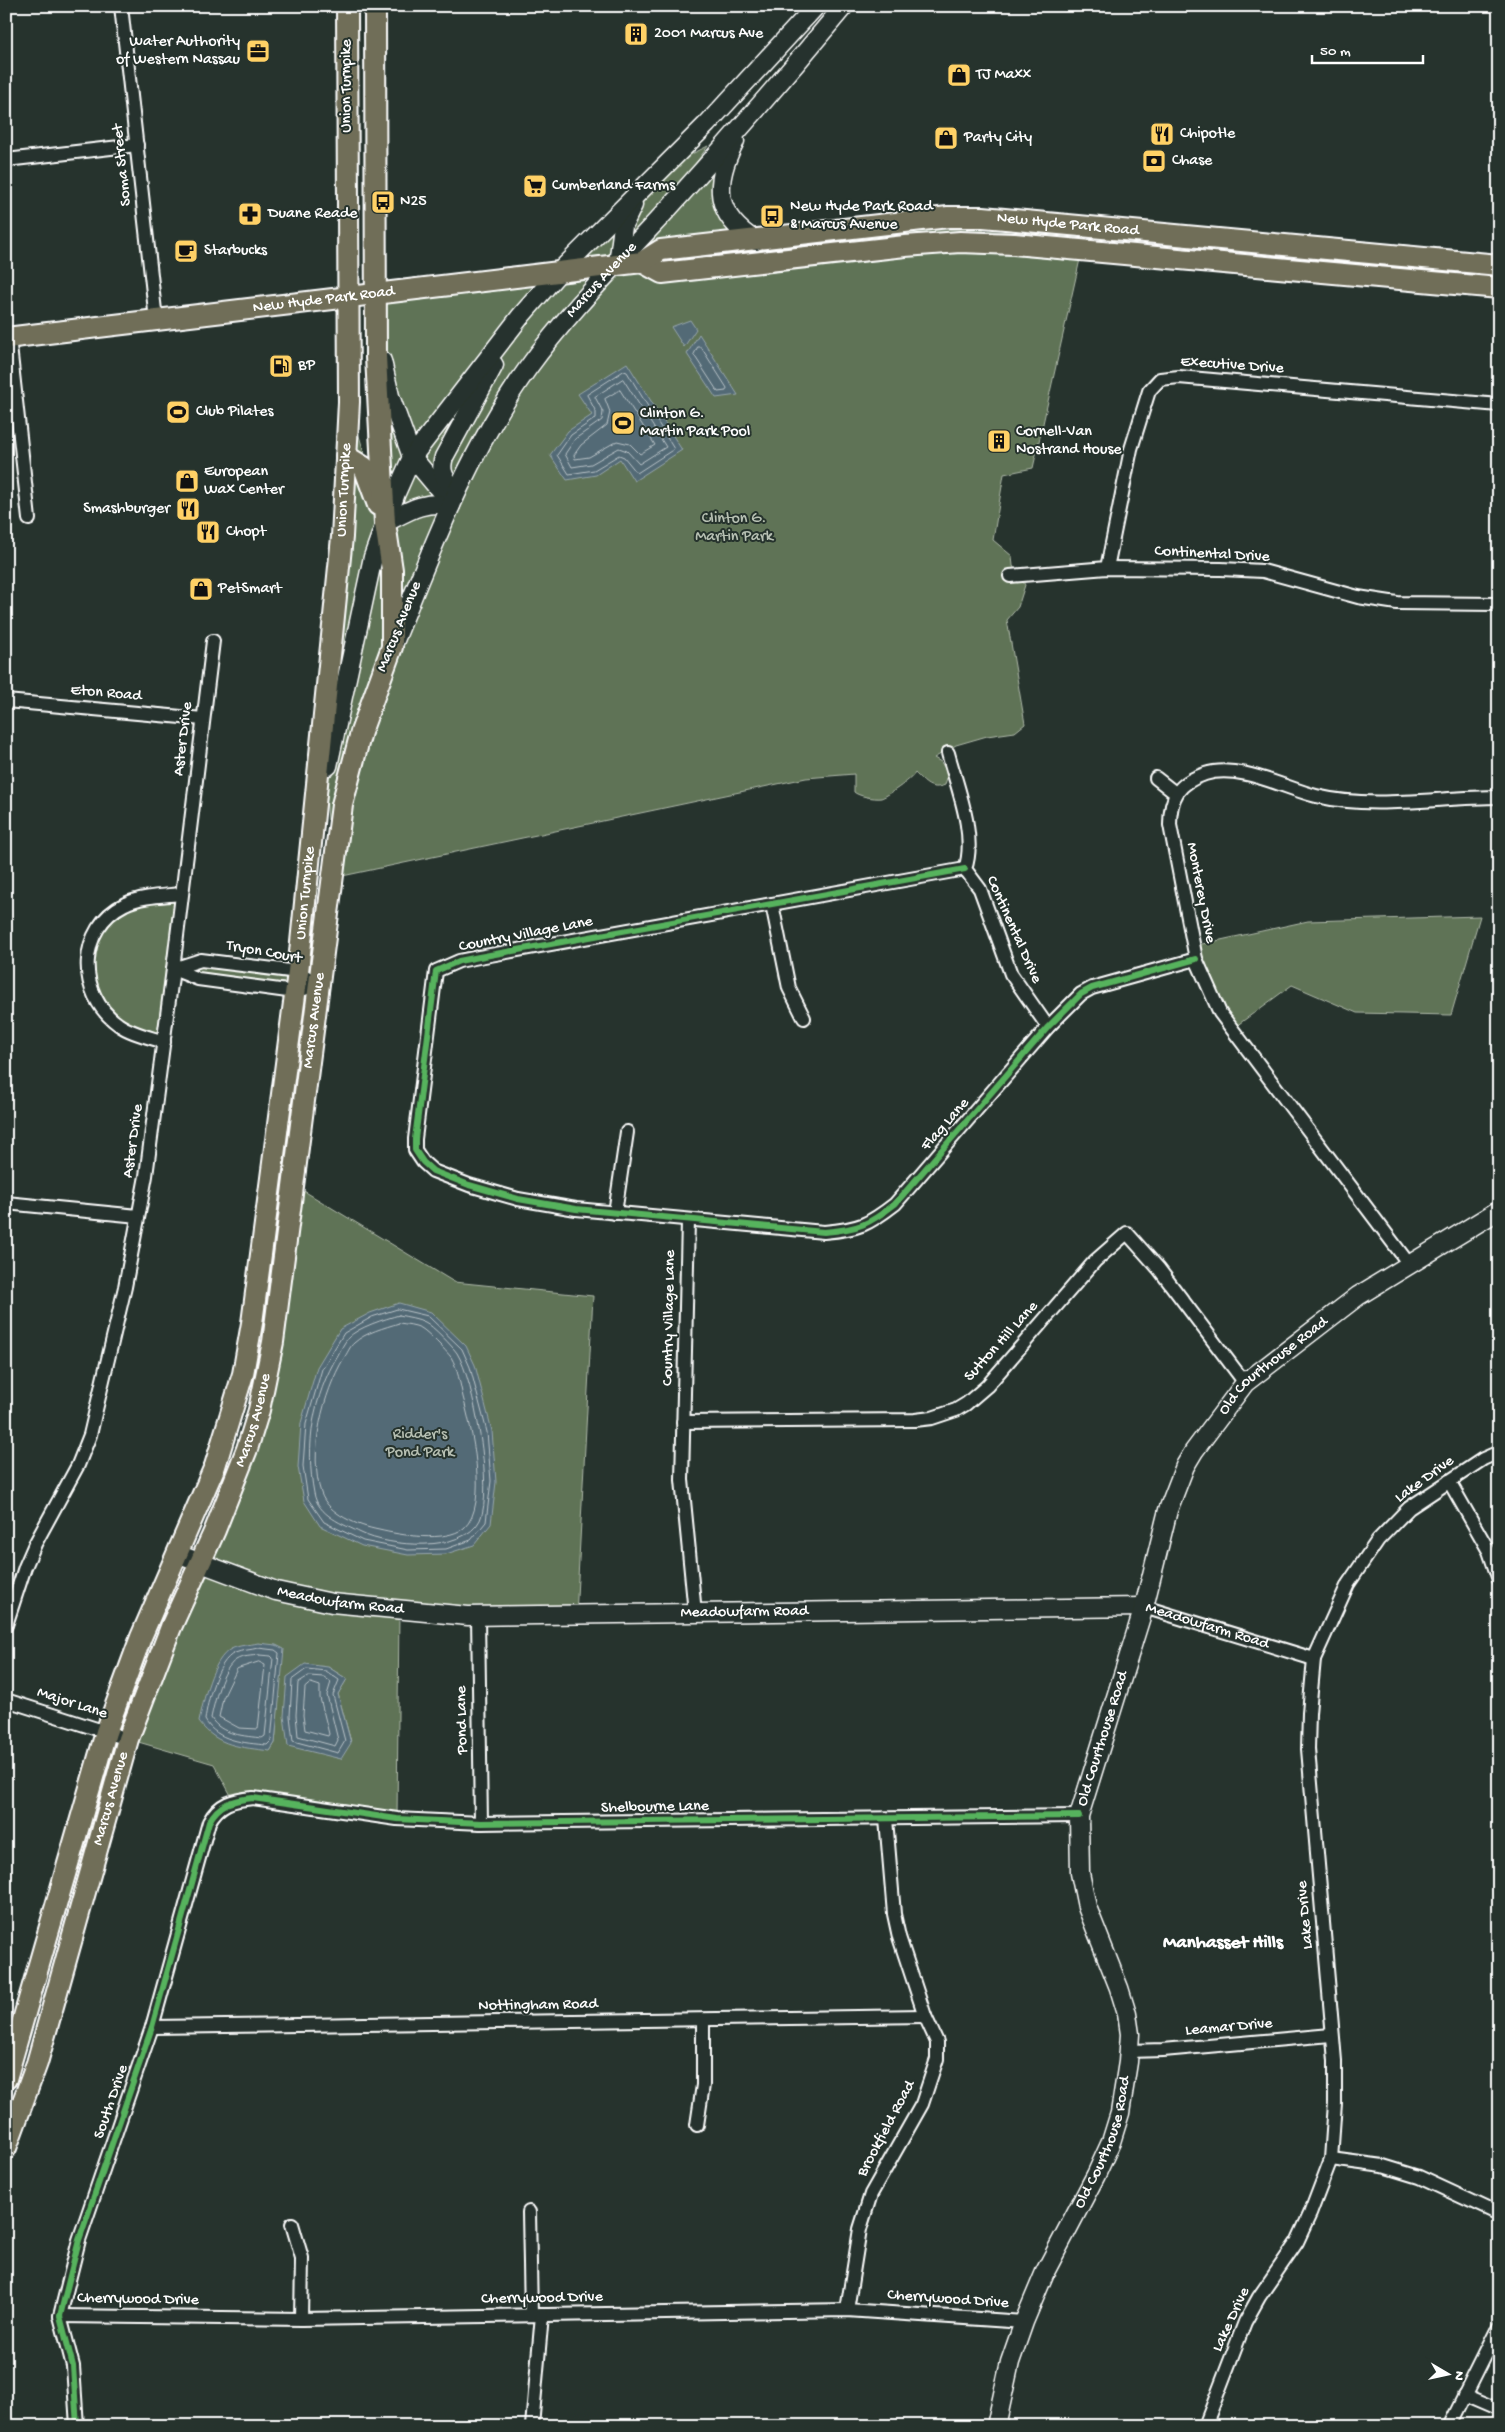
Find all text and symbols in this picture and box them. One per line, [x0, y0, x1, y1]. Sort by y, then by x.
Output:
building icon: 2001 Marcus Ave [623, 21, 649, 47]
place label: 2001 Marcus Ave [654, 25, 764, 44]
scale bar [1312, 32, 1424, 64]
place label: Water Authority of Western Nassau [116, 33, 240, 70]
office icon: Water Authority of Western Nassau [245, 38, 271, 64]
street label: Union Turnpike [338, 38, 357, 133]
text: 50 m [1320, 43, 1351, 61]
shop icon: TJ Maxx [946, 62, 972, 88]
place label: TJ Maxx [975, 66, 1032, 85]
restaurant icon: Chipotle [1149, 121, 1175, 147]
street label: Soma Street [109, 122, 137, 207]
shop icon: Party City [933, 125, 959, 151]
place label: Chipotle [1180, 125, 1236, 144]
place label: Party City [963, 129, 1032, 148]
bank icon: Chase [1141, 148, 1167, 174]
place label: Chase [1172, 152, 1213, 171]
supermarket icon: Cumberland Farms [522, 173, 548, 199]
place label: Cumberland Farms [552, 177, 676, 196]
bus stop icon: N25 [370, 189, 396, 215]
place label: N25 [400, 193, 427, 212]
place label: New Hyde Park Road & Marcus Avenue [790, 198, 934, 235]
pharmacy icon: Duane Reade [237, 201, 263, 227]
bus stop icon: New Hyde Park Road & Marcus Avenue [759, 203, 785, 229]
place label: Duane Reade [267, 205, 358, 224]
street label: New Hyde Park Road [996, 209, 1141, 241]
cafe icon: Starbucks [173, 238, 199, 264]
street label: Marcus Avenue [562, 238, 642, 322]
place label: Starbucks [204, 242, 268, 261]
street label: New Hyde Park Road [252, 282, 397, 318]
fuel station icon: BP [268, 353, 294, 379]
street label: Executive Drive [1180, 353, 1285, 379]
place label: BP [297, 357, 315, 376]
sports icon: Club Pilates [165, 399, 191, 425]
place label: Club Pilates [196, 403, 274, 422]
place label: Clinton G. Martin Park Pool [640, 405, 750, 442]
sports icon: Clinton G. Martin Park Pool [610, 410, 636, 436]
place label: Cornell-Van Nostrand House [1016, 423, 1122, 460]
building icon: Cornell-Van Nostrand House [986, 428, 1012, 454]
street label: Union Turnpike [333, 442, 356, 537]
place label: European Wax Center [204, 463, 285, 500]
shop icon: European Wax Center [174, 468, 200, 494]
restaurant icon: Smashburger [175, 496, 201, 522]
place label: Smashburger [83, 500, 171, 519]
park label: Clinton G. Martin Park [695, 510, 775, 547]
restaurant icon: Chopt [195, 519, 221, 545]
place label: Chopt [226, 523, 267, 542]
street label: Continental Drive [1154, 542, 1271, 568]
shop icon: PetSmart [188, 576, 214, 602]
street label: Marcus Avenue [373, 578, 427, 675]
place label: PetSmart [217, 580, 283, 599]
street label: Eton Road [70, 681, 144, 707]
street label: Aster Drive [170, 700, 198, 777]
street label: Monterey Drive [1181, 841, 1219, 946]
street label: Union Turnpike [292, 845, 320, 941]
street label: Continental Drive [981, 873, 1045, 987]
street label: Country Village Lane [457, 913, 595, 957]
street label: Tryon Court [224, 937, 305, 969]
street label: Marcus Avenue [299, 971, 330, 1070]
street label: Flag Lane [917, 1094, 975, 1156]
street label: Aster Drive [119, 1102, 149, 1179]
street label: Country Village Lane [659, 1249, 681, 1386]
street label: Sutton Hill Lane [961, 1297, 1044, 1386]
street label: Old Courthouse Road [1215, 1312, 1333, 1419]
street label: Marcus Avenue [231, 1371, 276, 1470]
park label: Ridder's Pond Park [385, 1426, 456, 1463]
street label: Lake Drive [1392, 1452, 1459, 1508]
street label: Meadowfarm Road [275, 1582, 406, 1619]
street label: Meadowfarm Road [1143, 1599, 1273, 1655]
street label: Meadowfarm Road [680, 1602, 810, 1623]
street label: Old Courthouse Road [1073, 1668, 1133, 1809]
street label: Major Lane [34, 1684, 110, 1725]
street label: Pond Lane [453, 1685, 473, 1755]
street label: Marcus Avenue [89, 1749, 134, 1848]
street label: Shelbourne Lane [601, 1798, 710, 1818]
street label: Lake Drive [1293, 1879, 1318, 1950]
district label: Manhasset Hills [1163, 1932, 1284, 1955]
street label: Nottingham Road [478, 1995, 600, 2017]
street label: Leamar Drive [1185, 2015, 1274, 2041]
street label: South Drive [90, 2062, 134, 2142]
street label: Old Courthouse Road [1070, 2073, 1135, 2212]
street label: Brookfield Road [853, 2076, 921, 2181]
street label: Lake Drive [1209, 2284, 1255, 2355]
street label: Cherrywood Drive [887, 2286, 1010, 2314]
street label: Cherrywood Drive [481, 2288, 604, 2310]
street label: Cherrywood Drive [77, 2289, 200, 2311]
north arrow [1422, 2350, 1472, 2400]
text: N [1449, 2370, 1467, 2381]

